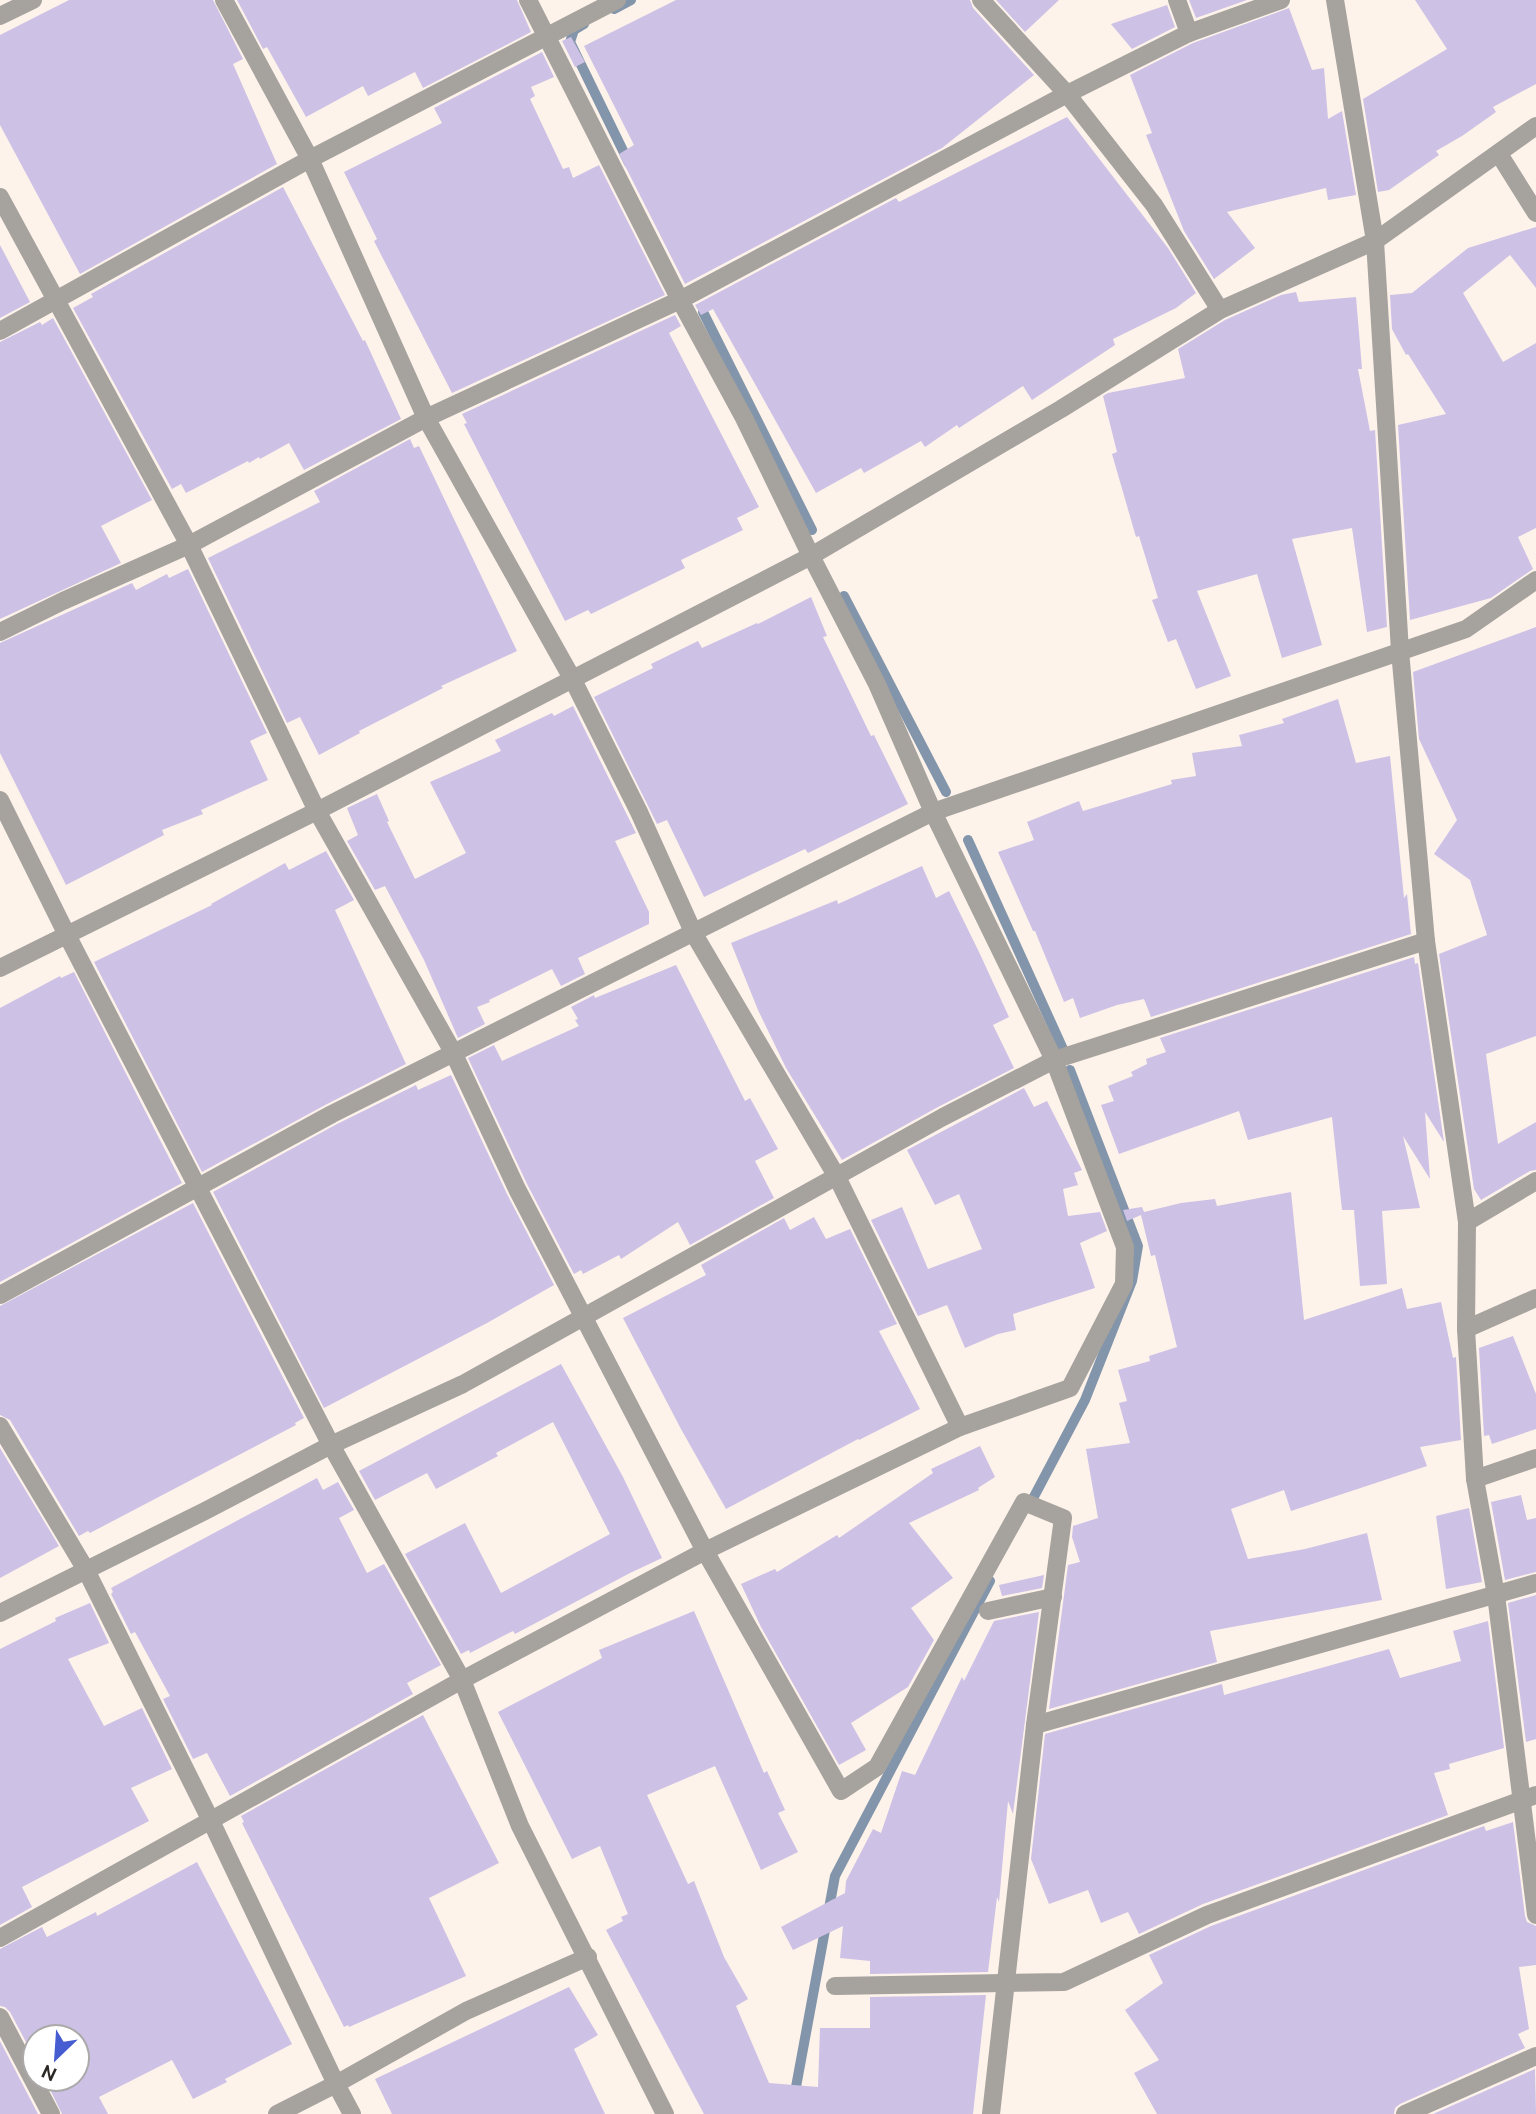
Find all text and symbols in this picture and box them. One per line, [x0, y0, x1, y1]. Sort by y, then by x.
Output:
north arrow [21, 2023, 91, 2093]
text: N [38, 2060, 60, 2086]

